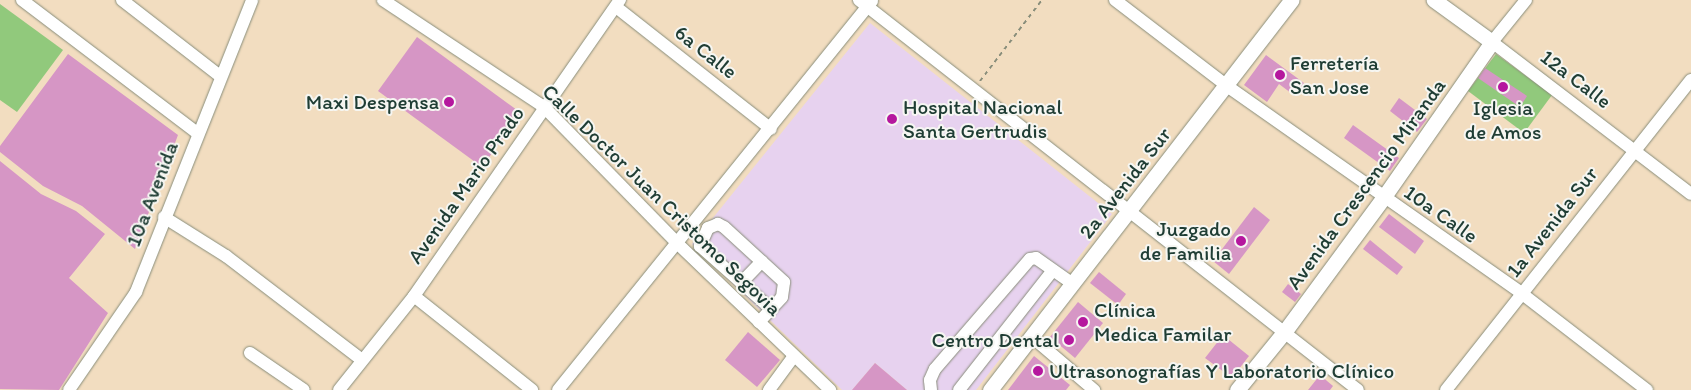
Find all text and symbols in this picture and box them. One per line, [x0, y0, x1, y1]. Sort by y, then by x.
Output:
street label: 6a Calle [669, 20, 743, 84]
street label: 12a Calle [1535, 44, 1617, 114]
place label: Ferretería San Jose [1290, 50, 1379, 100]
marker: Ferretería San Jose [1274, 69, 1286, 81]
street label: Avenida Crescencio Miranda [1281, 74, 1451, 294]
street label: Calle Doctor Juan Cristomo Segovia [537, 79, 787, 321]
marker: Iglesia de Amos [1497, 81, 1509, 93]
place label: Maxi Despensa [305, 89, 439, 115]
place label: Hospital Nacional Santa Gertrudis [903, 94, 1062, 144]
place label: Iglesia de Amos [1464, 95, 1542, 145]
marker: Maxi Despensa [443, 96, 455, 108]
street label: Avenida Mario Prado [402, 101, 530, 269]
marker: Hospital Nacional Santa Gertrudis [885, 112, 899, 126]
street label: 2a Avenida Sur [1074, 122, 1176, 244]
street label: 10a Avenida [121, 138, 183, 250]
street label: 1a Avenida Sur [1501, 162, 1603, 282]
street label: 10a Calle [1399, 179, 1483, 249]
place label: Juzgado de Familia [1139, 216, 1231, 266]
marker: Juzgado de Familia [1235, 235, 1247, 247]
place label: Clínica Medica Familar [1094, 297, 1232, 347]
marker: Clínica Medica Familar [1076, 315, 1090, 329]
place label: Centro Dental [932, 327, 1059, 353]
marker: Centro Dental [1063, 334, 1075, 346]
place label: Ultrasonografías Y Laboratorio Clínico [1049, 358, 1394, 384]
marker: Ultrasonografías Y Laboratorio Clínico [1031, 364, 1045, 378]

